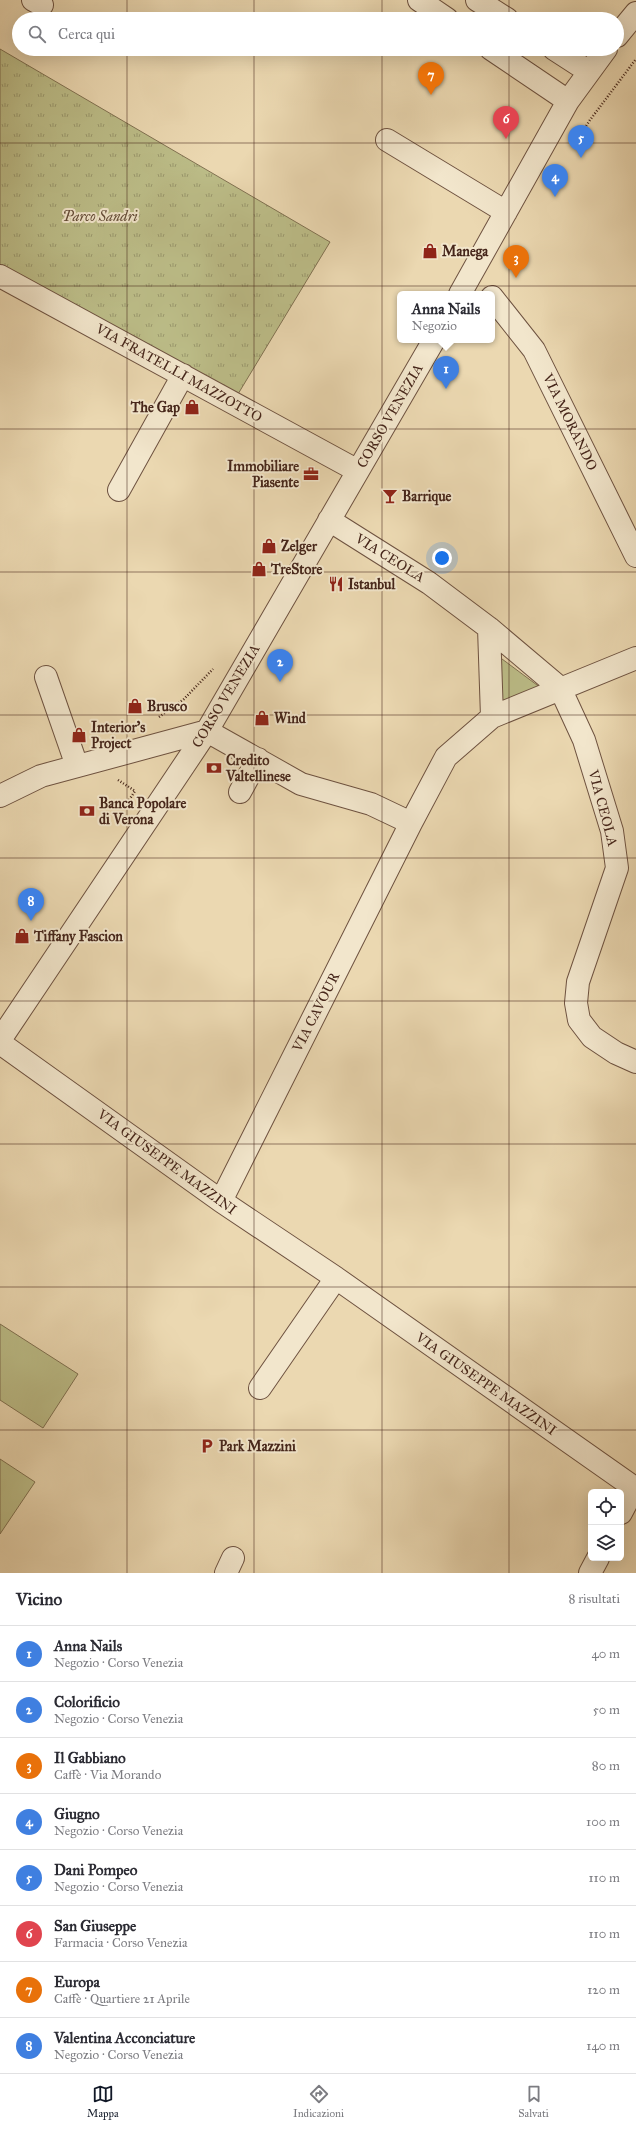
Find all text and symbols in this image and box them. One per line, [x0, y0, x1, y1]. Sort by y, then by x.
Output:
search box [12, 12, 624, 56]
icon: search [26, 23, 48, 45]
text: Cerca qui [58, 25, 115, 43]
pin: 7 [418, 62, 444, 95]
pin: 6 [493, 106, 519, 139]
pin: 5 [568, 125, 594, 158]
pin: 4 [542, 164, 568, 197]
park label: Parco Sandri [62, 208, 138, 225]
shop icon: Manega [421, 242, 439, 260]
place label: Manega [442, 243, 489, 261]
pin: 3 [503, 245, 529, 278]
popup [397, 291, 495, 343]
text: Anna Nails [412, 300, 480, 318]
text: Negozio [412, 318, 457, 334]
street label: VIA FRATELLI MAZZOTTO [92, 320, 265, 426]
pin: 1 [433, 356, 459, 389]
street label: CORSO VENEZIA [353, 360, 427, 471]
street label: VIA MORANDO [539, 370, 601, 473]
shop icon: The Gap [183, 398, 201, 416]
place label: The Gap [130, 399, 180, 417]
place label: Immobiliare Piasente [227, 458, 299, 491]
office icon: Immobiliare Piasente [302, 465, 320, 483]
bar icon: Barrique [381, 487, 399, 505]
place label: Barrique [402, 488, 452, 506]
street label: VIA CEOLA [351, 529, 428, 586]
shop icon: Zelger [260, 537, 278, 555]
place label: Zelger [281, 538, 318, 556]
your location [432, 548, 452, 568]
shop icon: TreStore [250, 560, 268, 578]
place label: TreStore [270, 561, 323, 578]
restaurant icon: Istanbul [327, 575, 345, 593]
place label: Istanbul [348, 576, 397, 593]
street label: CORSO VENEZIA [188, 641, 264, 751]
pin: 2 [267, 649, 293, 682]
shop icon: Brusco [126, 697, 144, 715]
place label: Brusco [147, 698, 187, 715]
shop icon: Wind [253, 709, 271, 727]
place label: Wind [274, 710, 307, 727]
place label: Interior's Project [91, 719, 145, 753]
shop icon: Interior's Project [70, 726, 88, 744]
place label: Credito Valtellinese [225, 752, 291, 785]
bank icon: Credito Valtellinese [205, 759, 223, 777]
street label: VIA CEOLA [584, 767, 622, 849]
place label: Banca Popolare di Verona [99, 795, 186, 828]
bank icon: Banca Popolare di Verona [78, 802, 96, 820]
pin: 8 [18, 888, 44, 921]
shop icon: Tiffany Fascion [13, 927, 31, 945]
place label: Tiffany Fascion [33, 928, 123, 946]
street label: VIA CAVOUR [288, 968, 344, 1056]
street label: VIA GIUSEPPE MAZZINI [93, 1105, 240, 1218]
street label: VIA GIUSEPPE MAZZINI [412, 1328, 560, 1439]
parking icon: Park Mazzini [198, 1437, 216, 1455]
place label: Park Mazzini [219, 1438, 296, 1455]
map controls [588, 1489, 624, 1561]
button: locate [588, 1489, 624, 1525]
button: layers [588, 1525, 624, 1561]
text: Vicino [16, 1589, 62, 1610]
text: 8 risultati [568, 1591, 620, 1607]
text: Anna Nails [54, 1637, 122, 1655]
text: 1 [26, 1646, 32, 1662]
text: 40 m [591, 1646, 620, 1662]
text: Negozio · Corso Venezia [54, 1655, 183, 1671]
text: Colorificio [54, 1693, 120, 1711]
text: 2 [26, 1702, 32, 1718]
text: 50 m [593, 1702, 620, 1718]
text: Negozio · Corso Venezia [54, 1711, 183, 1727]
text: Il Gabbiano [54, 1749, 126, 1767]
text: 3 [26, 1758, 32, 1774]
text: 80 m [592, 1758, 620, 1774]
text: Caffè · Via Morando [54, 1767, 161, 1783]
text: Giugno [54, 1805, 100, 1823]
text: 4 [25, 1814, 33, 1830]
text: 100 m [586, 1814, 620, 1830]
text: Negozio · Corso Venezia [54, 1823, 183, 1839]
text: Dani Pompeo [54, 1861, 138, 1879]
text: 5 [26, 1870, 32, 1886]
text: 110 m [588, 1870, 620, 1886]
text: Negozio · Corso Venezia [54, 1879, 183, 1895]
text: San Giuseppe [54, 1917, 136, 1935]
text: 6 [26, 1926, 32, 1942]
text: 110 m [588, 1926, 620, 1942]
text: Farmacia · Corso Venezia [54, 1935, 188, 1951]
text: Europa [54, 1973, 100, 1991]
text: 7 [26, 1982, 32, 1998]
text: 120 m [587, 1982, 620, 1998]
text: Caffè · Quartiere 21 Aprile [54, 1991, 190, 2007]
text: Valentina Acconciature [54, 2029, 195, 2047]
text: 8 [26, 2038, 32, 2054]
text: 140 m [586, 2038, 620, 2054]
text: Negozio · Corso Venezia [54, 2047, 183, 2063]
tab: Mappa [87, 2083, 119, 2120]
tab: Indicazioni [293, 2083, 344, 2120]
tab: Salvati [518, 2083, 549, 2120]

